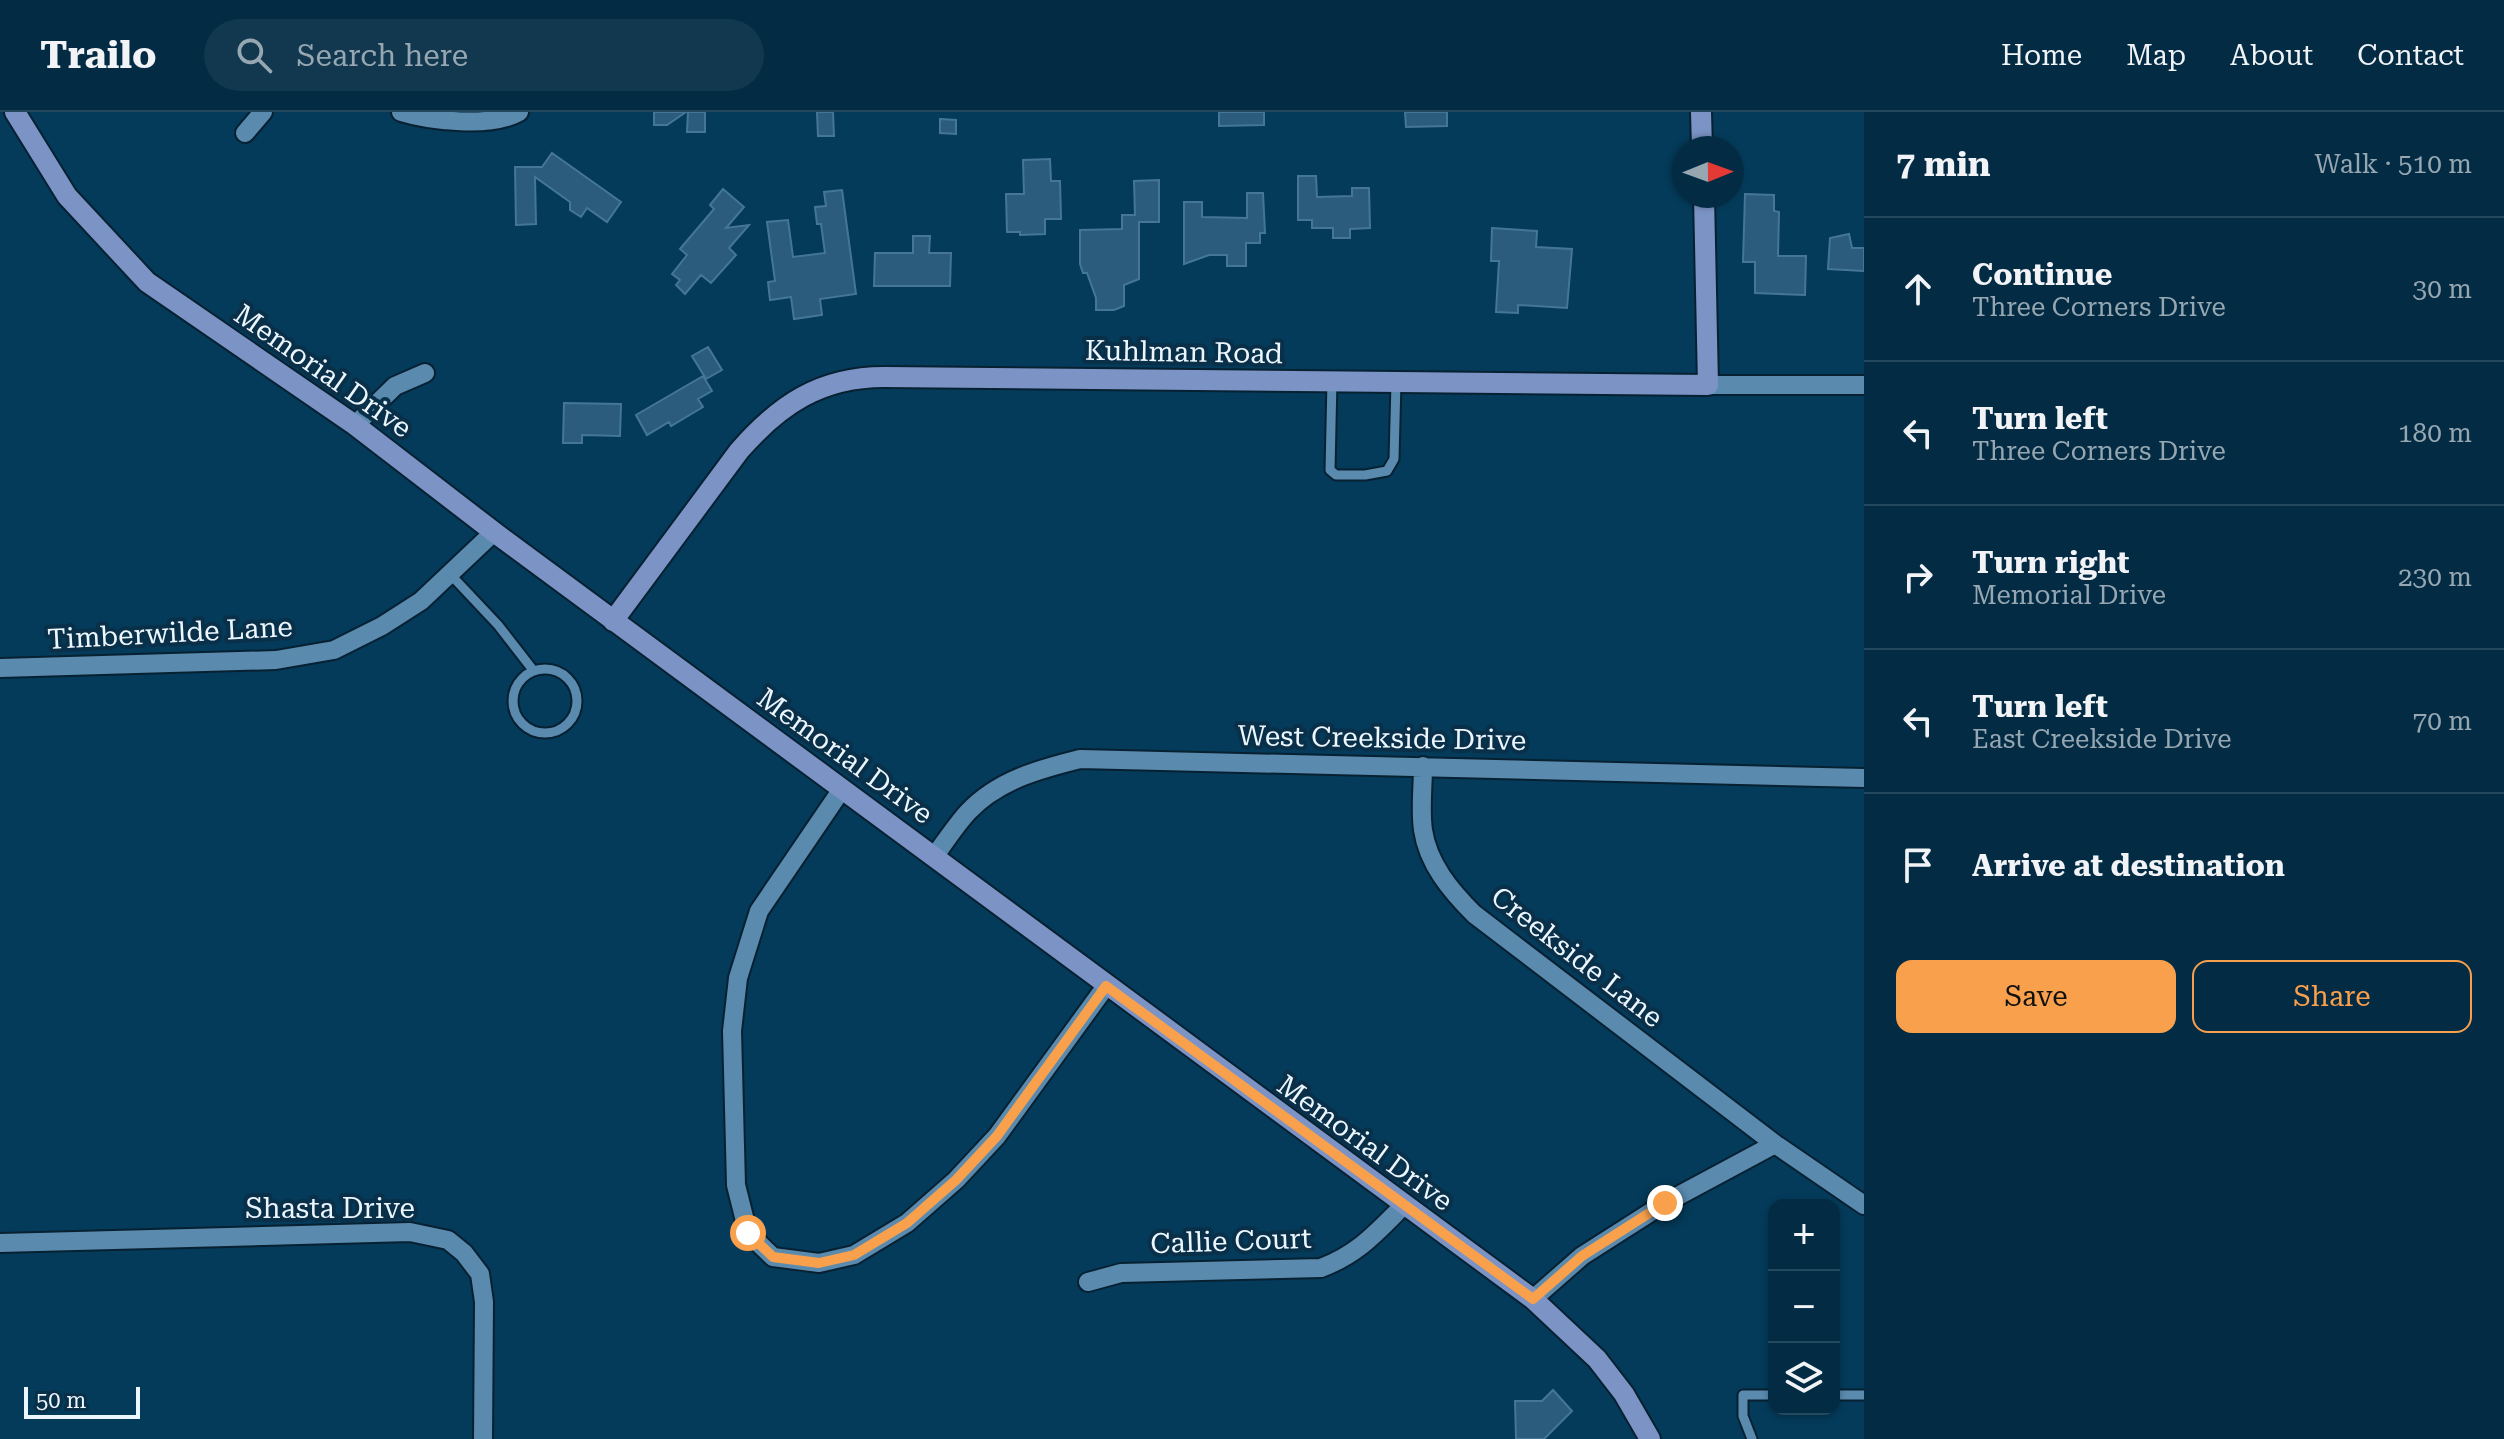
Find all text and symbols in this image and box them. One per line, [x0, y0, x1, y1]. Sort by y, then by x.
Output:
search box [204, 19, 764, 91]
text: Trailo [40, 33, 156, 77]
icon: search [232, 33, 276, 77]
text: Search here [296, 38, 468, 73]
text: Home [2001, 39, 2082, 72]
text: Map [2126, 39, 2186, 72]
text: About [2230, 39, 2313, 72]
text: Contact [2357, 39, 2464, 72]
north arrow [1672, 136, 1744, 208]
text: 7 min [1896, 144, 1991, 184]
text: Walk · 510 m [2314, 149, 2472, 179]
text: Continue [1972, 257, 2112, 292]
icon: ahead [1896, 267, 1940, 311]
text: 30 m [2413, 274, 2472, 304]
text: Three Corners Drive [1972, 292, 2226, 322]
street label: Memorial Drive [228, 298, 418, 444]
street label: Kuhlman Road [1085, 334, 1283, 370]
text: Turn left [1972, 401, 2108, 436]
icon: left [1896, 411, 1940, 455]
text: 180 m [2398, 418, 2472, 448]
text: Three Corners Drive [1972, 436, 2226, 466]
text: Turn right [1972, 545, 2129, 580]
icon: right [1896, 555, 1940, 599]
text: 230 m [2398, 562, 2472, 592]
text: Memorial Drive [1972, 580, 2166, 610]
street label: Timberwilde Lane [46, 610, 294, 656]
street label: Memorial Drive [751, 681, 939, 831]
text: Turn left [1972, 689, 2108, 724]
icon: left [1896, 699, 1940, 743]
text: 70 m [2413, 706, 2472, 736]
street label: West Creekside Drive [1237, 719, 1527, 757]
text: East Creekside Drive [1972, 724, 2231, 754]
icon: arrive [1896, 843, 1940, 887]
text: Arrive at destination [1972, 848, 2285, 883]
street label: Creekside Lane [1485, 880, 1669, 1034]
button: Save [1896, 960, 2176, 1033]
button: Share [2192, 960, 2472, 1033]
street label: Memorial Drive [1271, 1068, 1459, 1218]
route end [1647, 1185, 1683, 1221]
street label: Shasta Drive [245, 1192, 415, 1225]
map controls [1768, 1199, 1840, 1415]
button: + [1768, 1199, 1840, 1271]
route start [730, 1215, 766, 1251]
street label: Callie Court [1150, 1222, 1312, 1260]
button: − [1768, 1271, 1840, 1343]
button: layers [1768, 1343, 1840, 1415]
scale bar [24, 1383, 140, 1419]
text: 50 m [36, 1388, 86, 1413]

